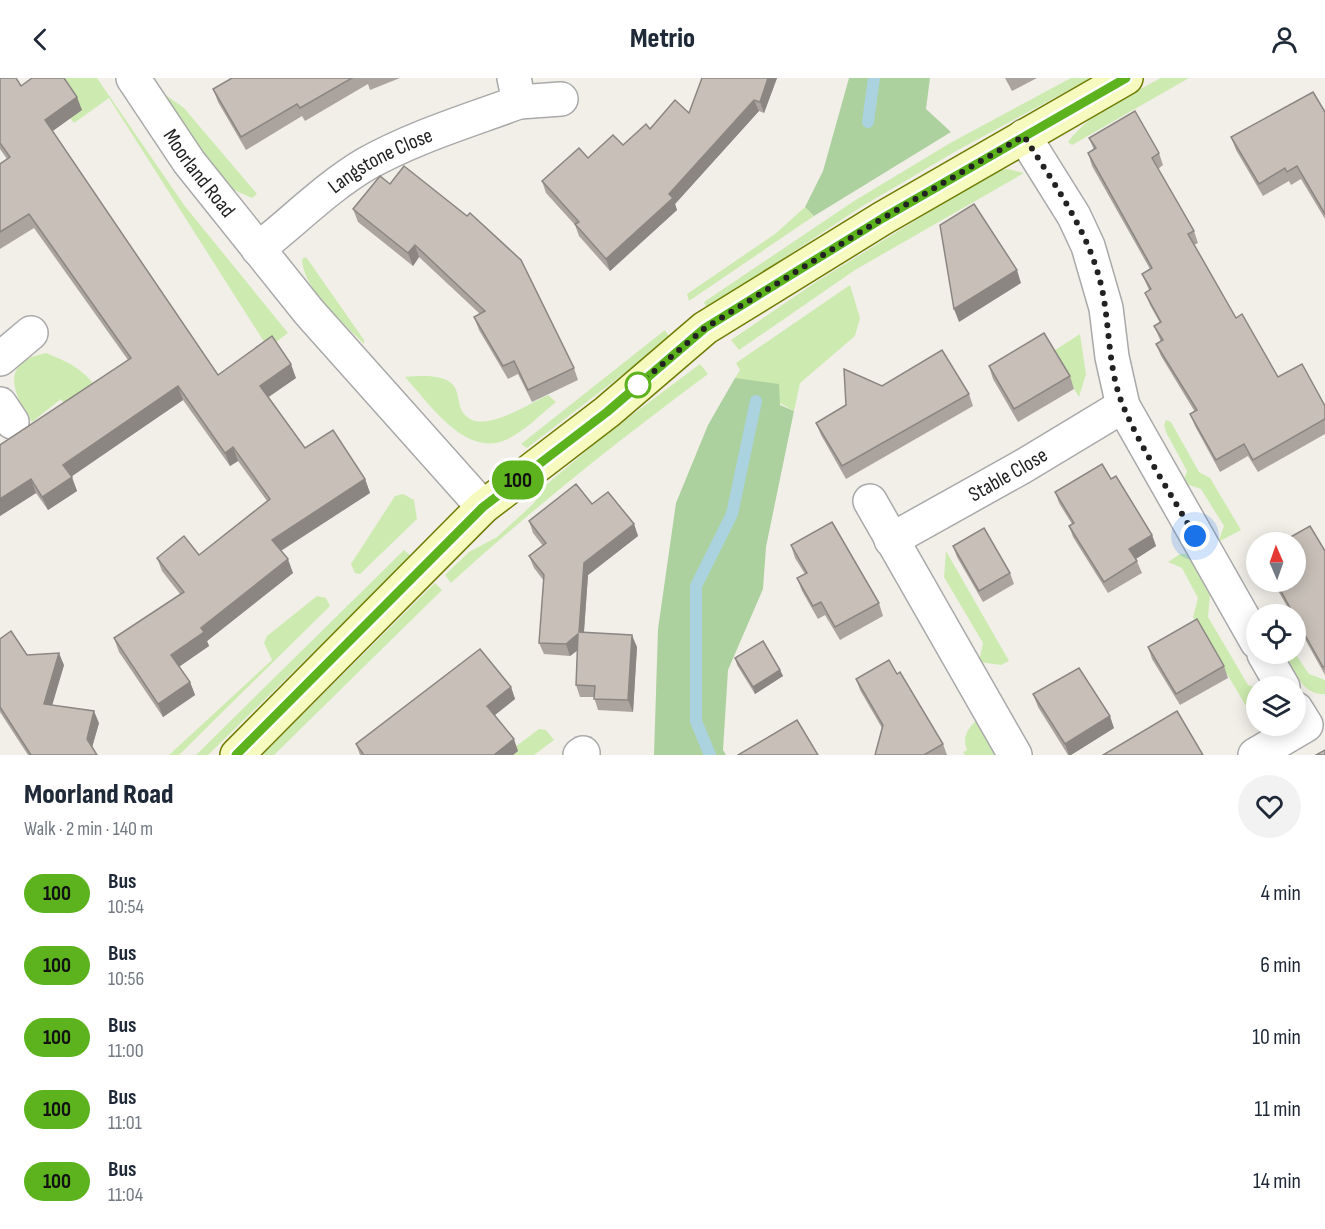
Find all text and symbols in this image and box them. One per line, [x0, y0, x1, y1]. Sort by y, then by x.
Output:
icon: back [24, 23, 57, 56]
text: Metrio [630, 23, 695, 55]
icon: person [1268, 23, 1301, 56]
street label: Langstone Close [323, 123, 436, 199]
street label: Moorland Road [158, 125, 240, 223]
unlabelled marker [625, 372, 651, 398]
street label: Stable Close [964, 442, 1052, 507]
line badge: 100 [484, 460, 552, 500]
text: 100 [504, 468, 532, 493]
your location [1180, 521, 1210, 551]
north arrow [1246, 532, 1306, 592]
map controls [1246, 532, 1306, 736]
button: locate [1246, 604, 1306, 664]
button: layers [1246, 676, 1306, 736]
button: heart [1238, 775, 1301, 838]
text: Moorland Road [24, 778, 174, 811]
text: Walk · 2 min · 140 m [24, 817, 153, 841]
text: Bus [108, 868, 137, 895]
text: 4 min [1261, 880, 1301, 907]
text: 100 [43, 881, 71, 906]
text: 10:54 [108, 895, 144, 919]
text: Bus [108, 940, 137, 967]
text: 6 min [1260, 952, 1301, 979]
text: 100 [43, 953, 71, 978]
text: 10:56 [108, 967, 144, 991]
text: Bus [108, 1012, 137, 1039]
text: 10 min [1252, 1024, 1301, 1051]
text: 100 [43, 1025, 71, 1050]
text: 11:00 [108, 1039, 144, 1063]
text: Bus [108, 1084, 137, 1111]
text: 11 min [1254, 1096, 1301, 1123]
text: 100 [43, 1097, 71, 1122]
text: 11:01 [108, 1111, 142, 1135]
text: Bus [108, 1156, 137, 1183]
text: 14 min [1253, 1168, 1301, 1195]
text: 100 [43, 1169, 71, 1194]
text: 11:04 [108, 1183, 143, 1207]

